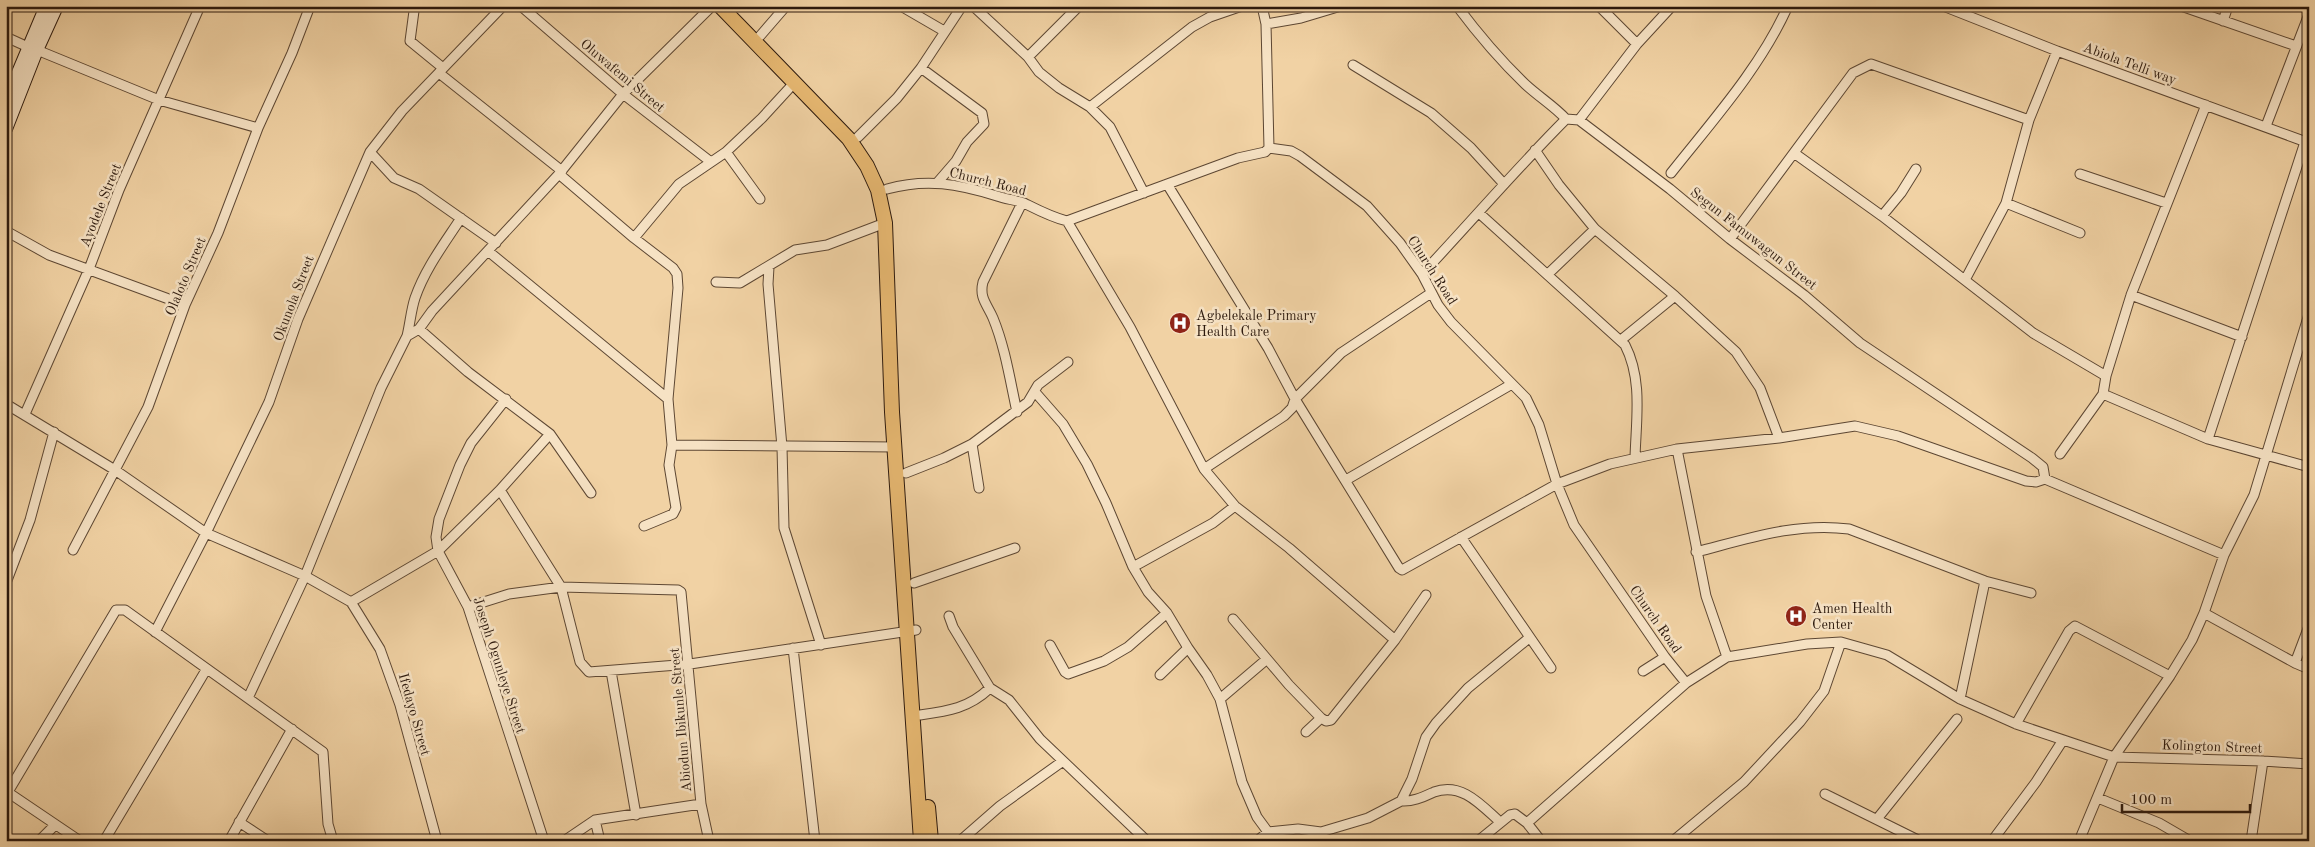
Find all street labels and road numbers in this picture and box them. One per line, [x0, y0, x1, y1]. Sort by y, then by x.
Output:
street label: Oluwafemi Street [577, 37, 667, 115]
street label: Abiola Telli way [2081, 41, 2179, 88]
street label: Ayodele Street [78, 162, 124, 249]
street label: Church Road [948, 166, 1028, 198]
street label: Segun Famuwagun Street [1687, 185, 1819, 293]
street label: Church Road [1405, 234, 1460, 308]
street label: Olaloto Street [163, 235, 209, 318]
street label: Okunola Street [271, 253, 317, 343]
street label: Church Road [1627, 583, 1684, 656]
street label: Joseph Ogunleye Street [470, 595, 528, 735]
street label: Abiodun Ibikunle Street [668, 647, 694, 793]
street label: Ifedayo Street [396, 671, 433, 757]
street label: Kolington Street [2161, 738, 2263, 756]

